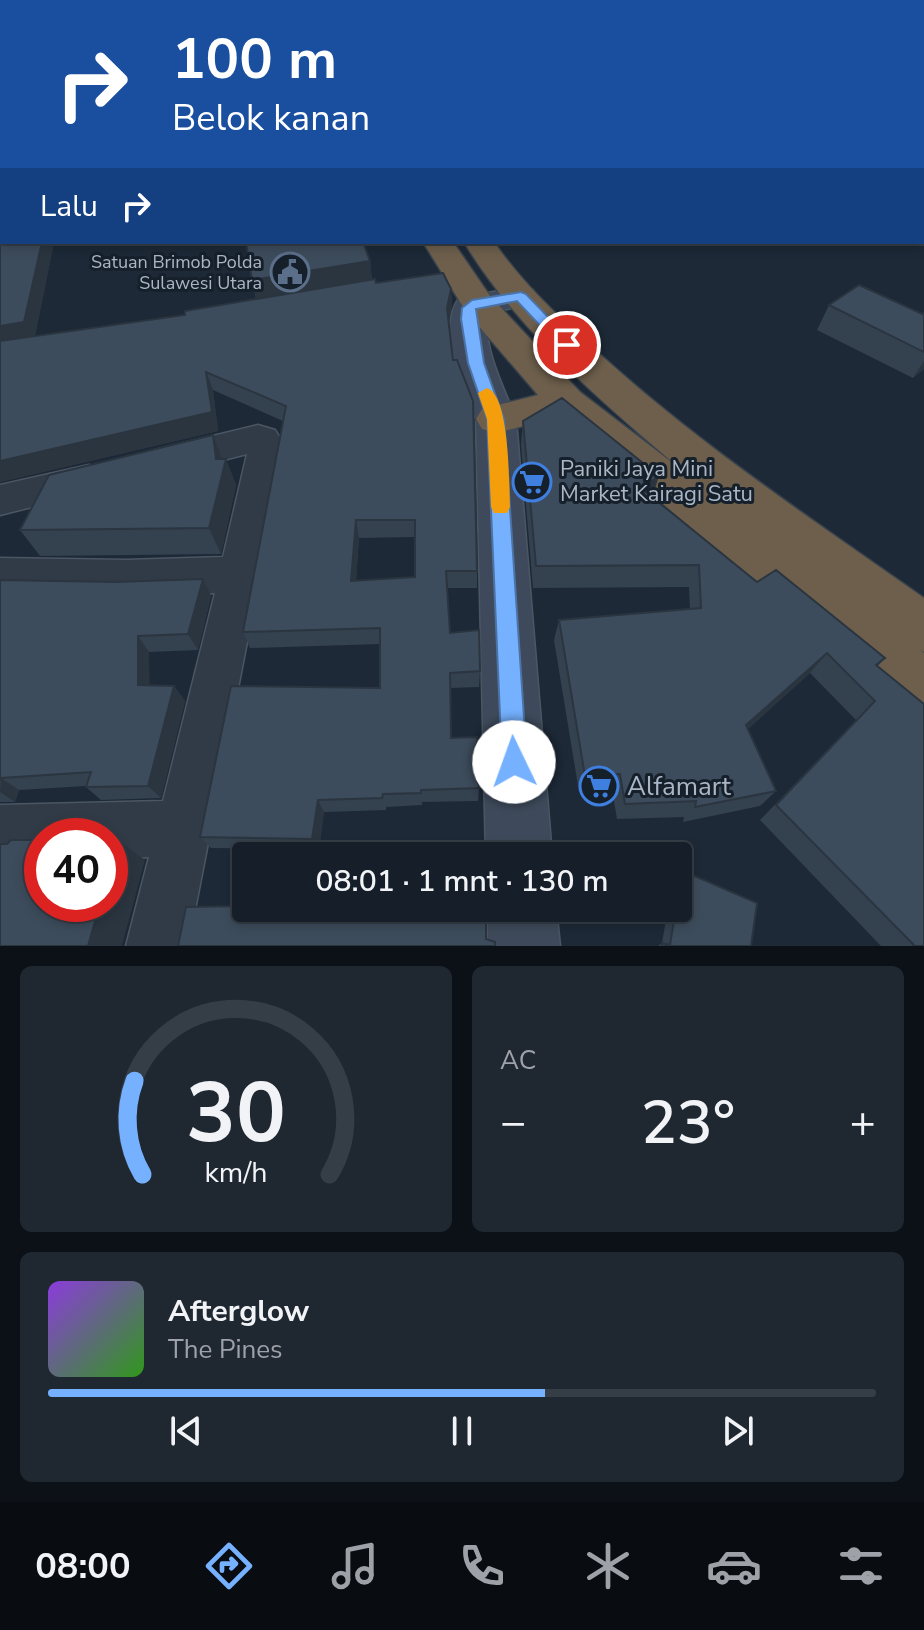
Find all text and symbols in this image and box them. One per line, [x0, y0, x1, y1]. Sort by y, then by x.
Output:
text: 100 m [172, 21, 337, 98]
icon: right [40, 32, 144, 136]
text: Belok kanan [172, 94, 370, 143]
icon: right [114, 184, 158, 228]
text: Lalu [40, 186, 98, 227]
place label: Satuan Brimob Polda Sulawesi Utara [91, 250, 262, 295]
public building icon: Satuan Brimob Polda Sulawesi Utara [269, 251, 311, 293]
pin [533, 311, 601, 379]
icon: arrive [545, 323, 589, 367]
place label: Paniki Jaya Mini Market Kairagi Satu [560, 454, 753, 509]
supermarket icon: Paniki Jaya Mini Market Kairagi Satu [511, 461, 553, 503]
position arrow [472, 720, 556, 804]
supermarket icon: Alfamart [578, 765, 620, 807]
place label: Alfamart [627, 769, 732, 804]
speed limit sign: 40 [24, 818, 128, 922]
text: 08:01 · 1 mnt · 130 m [316, 861, 608, 902]
text: AC [500, 1043, 536, 1078]
text: 30 [186, 1057, 286, 1170]
text: 23° [641, 1082, 735, 1164]
text: − [500, 1093, 526, 1153]
text: + [850, 1093, 876, 1153]
text: km/h [205, 1153, 267, 1192]
text: Afterglow [168, 1291, 309, 1332]
text: The Pines [168, 1332, 283, 1367]
icon: previous [164, 1409, 208, 1453]
icon: pause [440, 1409, 484, 1453]
icon: next [716, 1409, 760, 1453]
icon: directions [201, 1538, 257, 1594]
icon: music [327, 1538, 383, 1594]
icon: phone [454, 1538, 510, 1594]
icon: climate [580, 1538, 636, 1594]
icon: car [706, 1538, 762, 1594]
icon: filters [833, 1538, 889, 1594]
text: 08:00 [35, 1542, 131, 1591]

